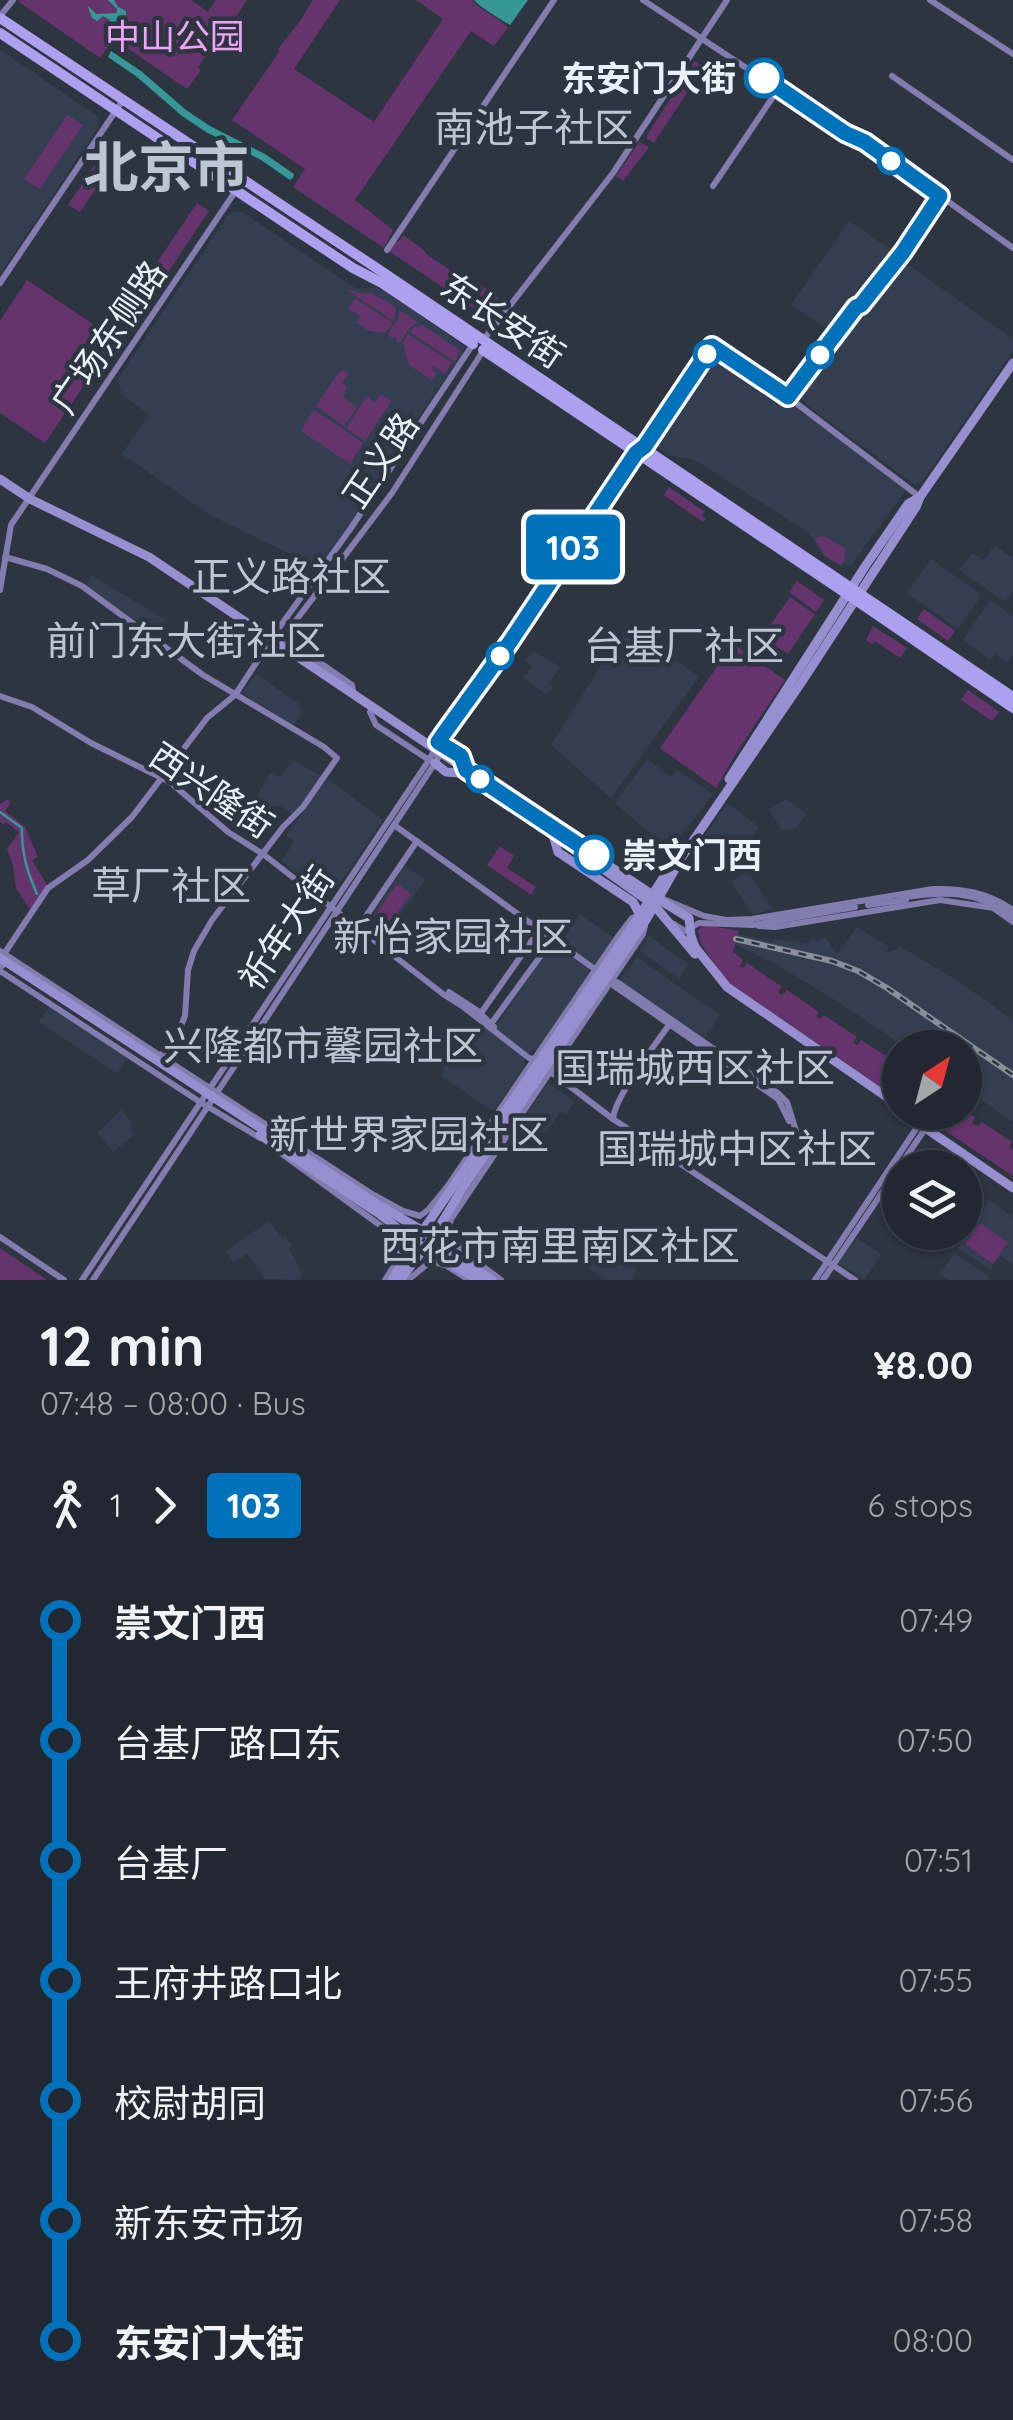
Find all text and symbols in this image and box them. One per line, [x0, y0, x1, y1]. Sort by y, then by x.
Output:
park label: 中山公园 [105, 14, 245, 58]
place label: 东安门大街 [561, 56, 736, 100]
marker: 东安门大街 [745, 59, 783, 97]
district label: 南池子社区 [434, 102, 634, 152]
district label: 北京市 [83, 132, 249, 201]
unlabelled marker [878, 148, 904, 174]
street label: 广场东侧路 [41, 252, 175, 422]
street label: 东长安街 [433, 263, 573, 377]
unlabelled marker [694, 341, 720, 367]
unlabelled marker [807, 342, 833, 368]
street label: 正义路 [332, 404, 428, 516]
line badge: 103 [516, 514, 630, 580]
text: 103 [546, 525, 600, 569]
district label: 正义路社区 [191, 551, 391, 601]
district label: 前门东大街社区 [46, 615, 326, 665]
district label: 台基厂社区 [584, 620, 784, 670]
unlabelled marker [487, 643, 513, 669]
street label: 西兴隆街 [142, 733, 282, 847]
unlabelled marker [467, 766, 493, 792]
place label: 崇文门西 [622, 833, 762, 877]
marker: 崇文门西 [575, 836, 613, 874]
street label: 祈年大街 [229, 858, 343, 998]
district label: 草厂社区 [91, 860, 251, 910]
district label: 新怡家园社区 [333, 911, 573, 961]
district label: 兴隆都市馨园社区 [163, 1020, 483, 1070]
north arrow [882, 1030, 982, 1130]
map controls [882, 1030, 982, 1250]
district label: 国瑞城西区社区 [555, 1042, 835, 1092]
district label: 新世界家园社区 [269, 1109, 549, 1159]
district label: 国瑞城中区社区 [597, 1123, 877, 1173]
button: layers [882, 1150, 982, 1250]
district label: 西花市南里南区社区 [380, 1220, 740, 1270]
text: 12 min [40, 1311, 205, 1380]
text: ¥8.00 [873, 1341, 973, 1389]
text: 07:48 – 08:00 · Bus [40, 1383, 306, 1423]
icon: walk [40, 1478, 95, 1533]
icon: forward [137, 1478, 192, 1533]
text: 103 [227, 1483, 281, 1527]
text: 1 [110, 1485, 122, 1525]
text: 6 stops [868, 1485, 973, 1525]
text: 崇文门西 [114, 1599, 266, 1647]
text: 07:49 [899, 1600, 973, 1640]
text: 台基厂路口东 [114, 1719, 342, 1767]
text: 07:50 [897, 1720, 973, 1760]
text: 台基厂 [114, 1839, 228, 1887]
text: 07:51 [904, 1840, 973, 1880]
text: 王府井路口北 [114, 1959, 342, 2007]
text: 07:55 [898, 1960, 973, 2000]
text: 校尉胡同 [114, 2079, 266, 2127]
text: 07:56 [899, 2080, 973, 2120]
text: 新东安市场 [114, 2199, 304, 2247]
text: 07:58 [899, 2200, 973, 2240]
text: 东安门大街 [114, 2319, 304, 2367]
text: 08:00 [893, 2320, 973, 2360]

